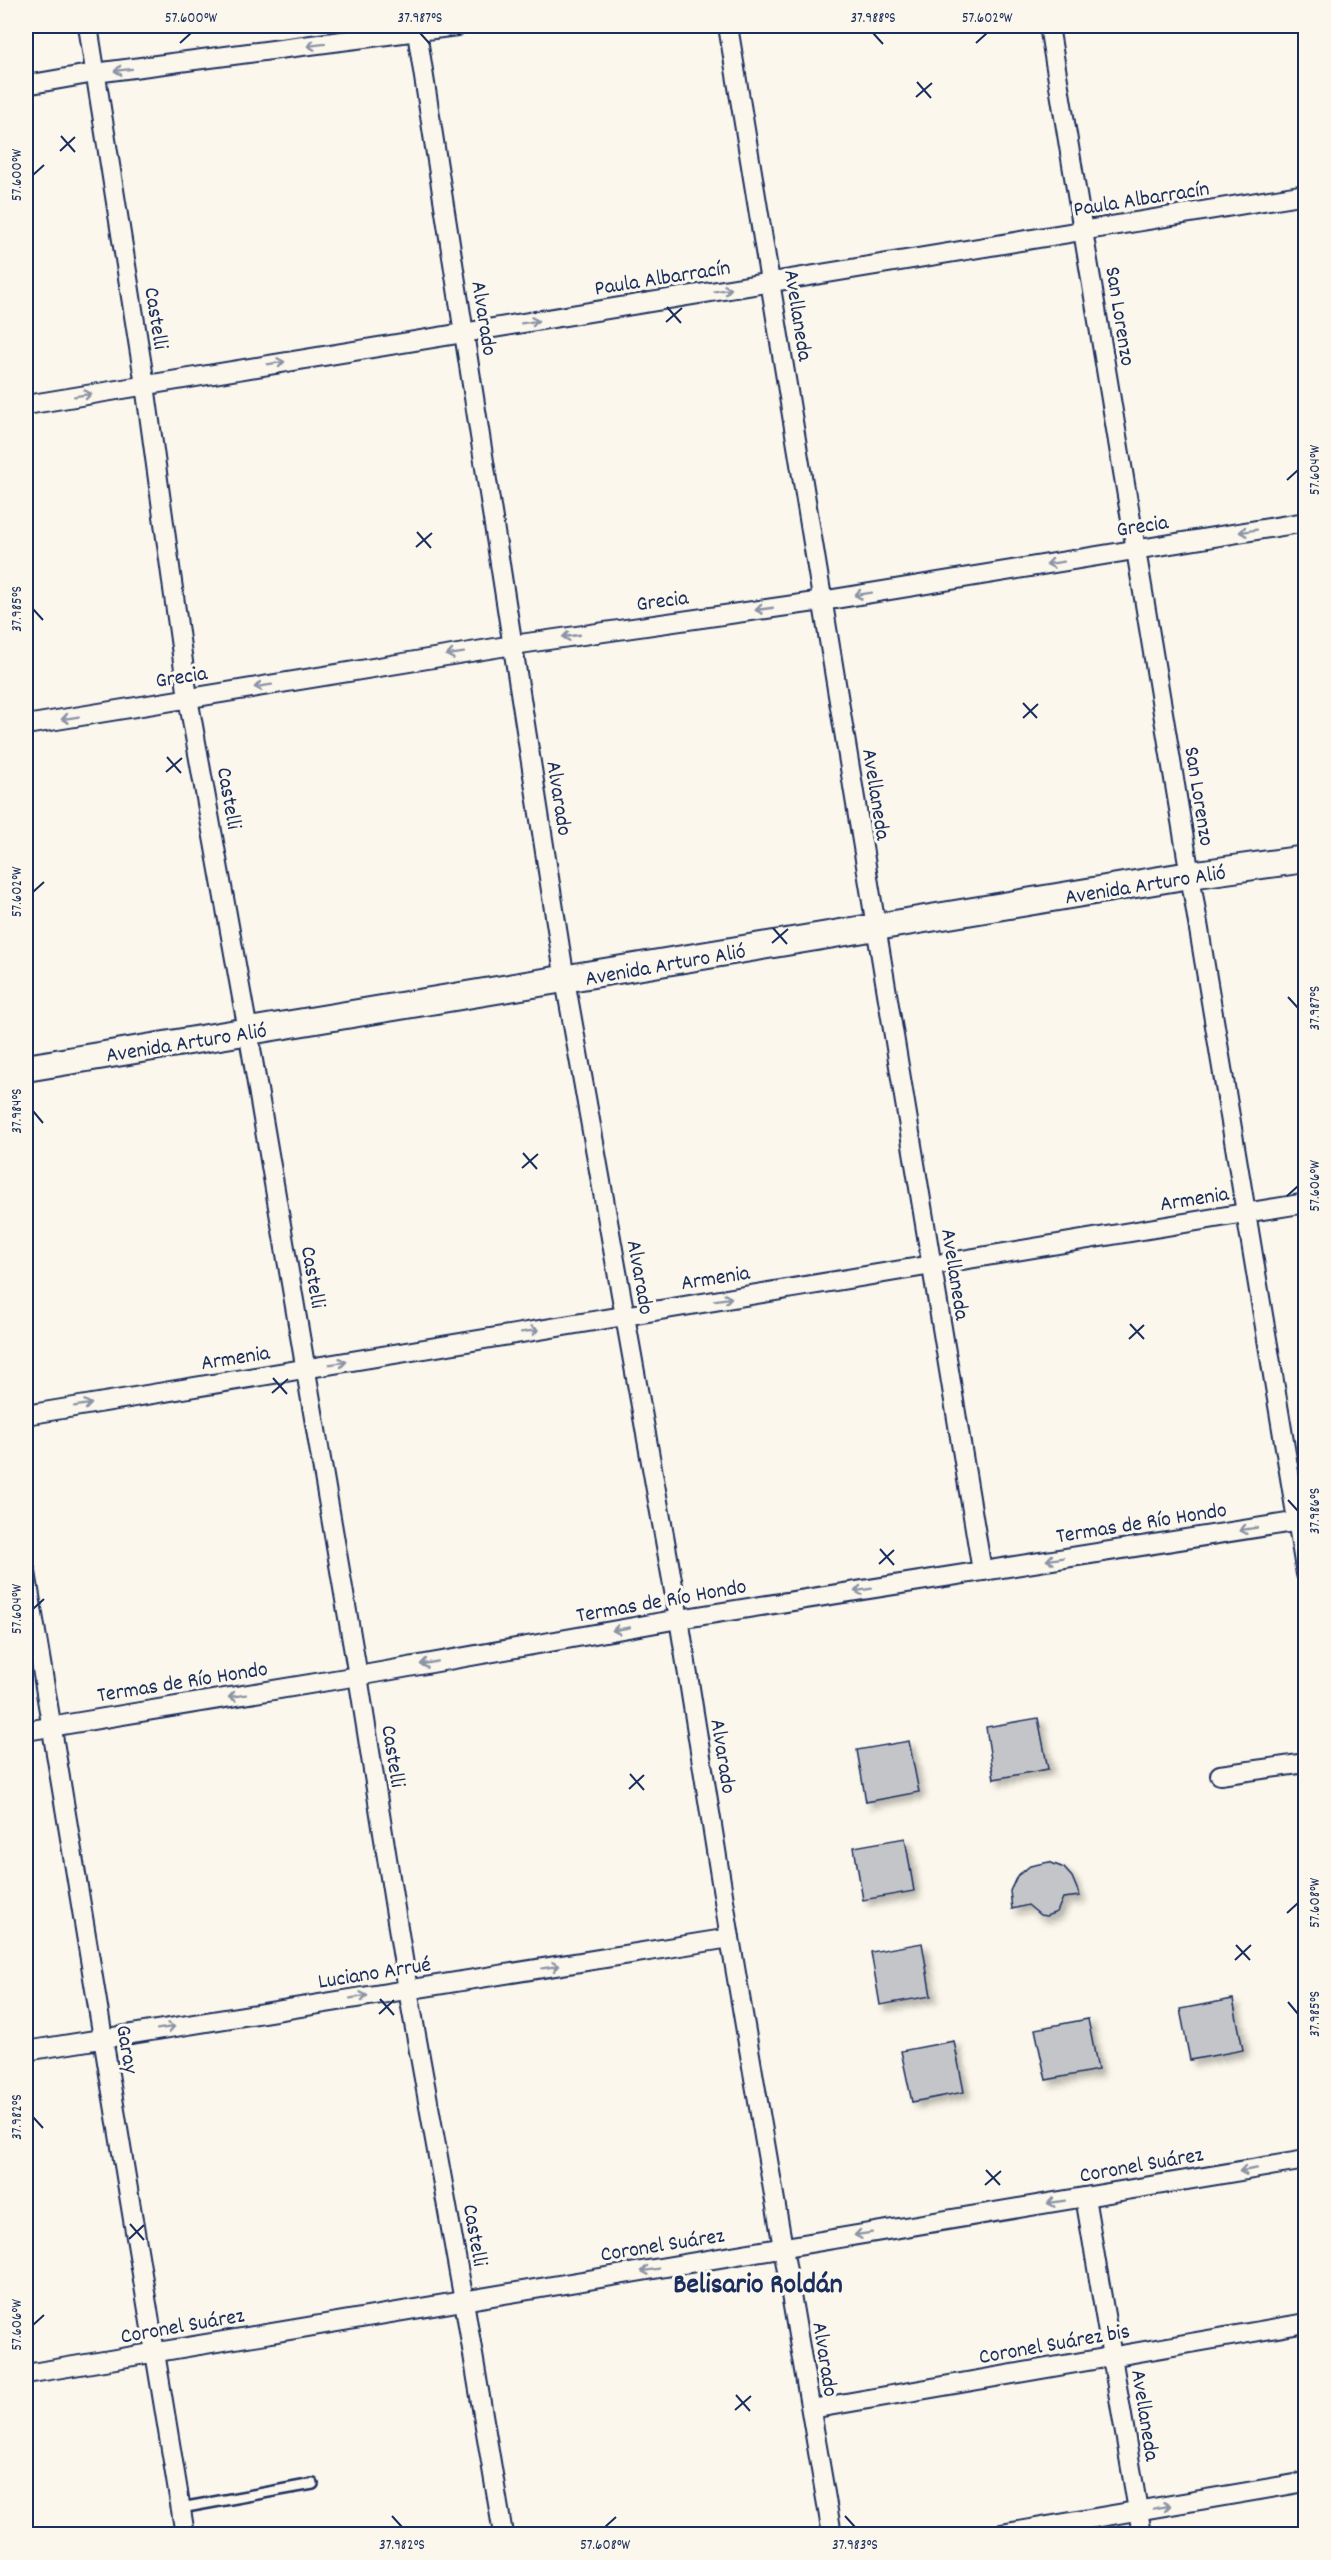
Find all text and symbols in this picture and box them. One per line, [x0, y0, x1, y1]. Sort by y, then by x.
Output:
text: 57.600°W [165, 8, 218, 30]
text: 37.987°S [398, 8, 442, 30]
text: 37.988°S [850, 8, 896, 30]
text: 57.602°W [962, 8, 1013, 30]
one-way arrow [307, 40, 326, 51]
one-way arrow [113, 65, 133, 76]
text: 57.600°W [7, 148, 29, 201]
street label: Paula Albarracín [1071, 174, 1212, 226]
street label: Paula Albarracín [592, 253, 733, 305]
street label: San Lorenzo [1095, 265, 1142, 368]
street label: Avellaneda [774, 268, 819, 364]
street label: Alvarado [461, 279, 504, 358]
one-way arrow [712, 284, 732, 295]
street label: Castelli [134, 285, 175, 352]
one-way arrow [520, 316, 540, 327]
one-way arrow [265, 358, 285, 369]
one-way arrow [73, 389, 93, 400]
text: 57.604°W [1305, 444, 1327, 495]
street label: Grecia [1114, 508, 1171, 547]
one-way arrow [1238, 526, 1258, 537]
one-way arrow [1046, 557, 1066, 568]
street label: Grecia [635, 583, 691, 621]
text: 37.985°S [7, 586, 29, 632]
one-way arrow [853, 589, 873, 600]
one-way arrow [755, 603, 775, 614]
one-way arrow [562, 631, 582, 642]
one-way arrow [446, 649, 465, 660]
street label: Grecia [153, 659, 210, 698]
one-way arrow [253, 681, 273, 692]
one-way arrow [61, 713, 81, 724]
street label: San Lorenzo [1174, 745, 1221, 848]
street label: Avellaneda [852, 747, 897, 843]
street label: Alvarado [536, 759, 579, 838]
street label: Castelli [207, 765, 248, 832]
street label: Avenida Arturo Alió [1063, 858, 1228, 914]
text: 57.602°W [7, 866, 29, 917]
street label: Avenida Arturo Alió [583, 937, 748, 996]
text: 37.987°S [1305, 986, 1327, 1030]
street label: Avenida Arturo Alió [104, 1016, 269, 1072]
text: 37.984°S [7, 1088, 29, 1134]
text: 57.606°W [1305, 1160, 1327, 1212]
street label: Armenia [1158, 1180, 1232, 1221]
street label: Avellaneda [931, 1227, 976, 1323]
street label: Alvarado [617, 1238, 660, 1317]
street label: Castelli [291, 1244, 332, 1311]
street label: Armenia [679, 1259, 753, 1300]
one-way arrow [712, 1294, 732, 1305]
one-way arrow [520, 1326, 539, 1337]
street label: Armenia [199, 1339, 273, 1380]
one-way arrow [327, 1357, 347, 1368]
one-way arrow [73, 1399, 93, 1410]
text: 37.986°S [1305, 1488, 1327, 1534]
street label: Termas de Río Hondo [1054, 1496, 1229, 1553]
one-way arrow [1238, 1523, 1258, 1534]
one-way arrow [1046, 1554, 1065, 1565]
street label: Termas de Río Hondo [574, 1572, 749, 1633]
text: 57.604°W [7, 1583, 29, 1634]
one-way arrow [853, 1584, 873, 1595]
one-way arrow [612, 1624, 632, 1635]
street label: Termas de Río Hondo [95, 1655, 270, 1712]
one-way arrow [420, 1658, 440, 1669]
one-way arrow [228, 1690, 247, 1701]
street label: Alvarado [700, 1717, 743, 1796]
street label: Castelli [371, 1723, 412, 1790]
text: 57.608°W [1305, 1878, 1327, 1928]
street label: Luciano Arrué [316, 1950, 433, 1999]
one-way arrow [541, 1961, 561, 1972]
text: 37.985°S [1305, 1991, 1327, 2037]
one-way arrow [348, 1992, 368, 2003]
one-way arrow [156, 2022, 175, 2033]
street label: Garay [106, 2023, 145, 2077]
text: 37.982°S [7, 2094, 29, 2140]
street label: Coronel Suárez [1077, 2140, 1207, 2193]
one-way arrow [1238, 2164, 1258, 2175]
one-way arrow [1046, 2197, 1066, 2208]
street label: Castelli [453, 2202, 494, 2269]
street label: Coronel Suárez [598, 2221, 727, 2272]
one-way arrow [854, 2229, 874, 2240]
one-way arrow [641, 2264, 660, 2275]
district label: Belisario Roldán [673, 2267, 843, 2307]
text: 57.606°W [7, 2299, 29, 2351]
street label: Coronel Suárez [118, 2301, 248, 2354]
street label: Coronel Suárez bis [977, 2317, 1133, 2374]
street label: Alvarado [802, 2320, 845, 2399]
street label: Avellaneda [1121, 2368, 1166, 2464]
one-way arrow [1152, 2501, 1171, 2512]
text: 37.982°S [379, 2535, 425, 2557]
text: 57.608°W [580, 2535, 630, 2557]
text: 37.983°S [832, 2535, 878, 2557]

